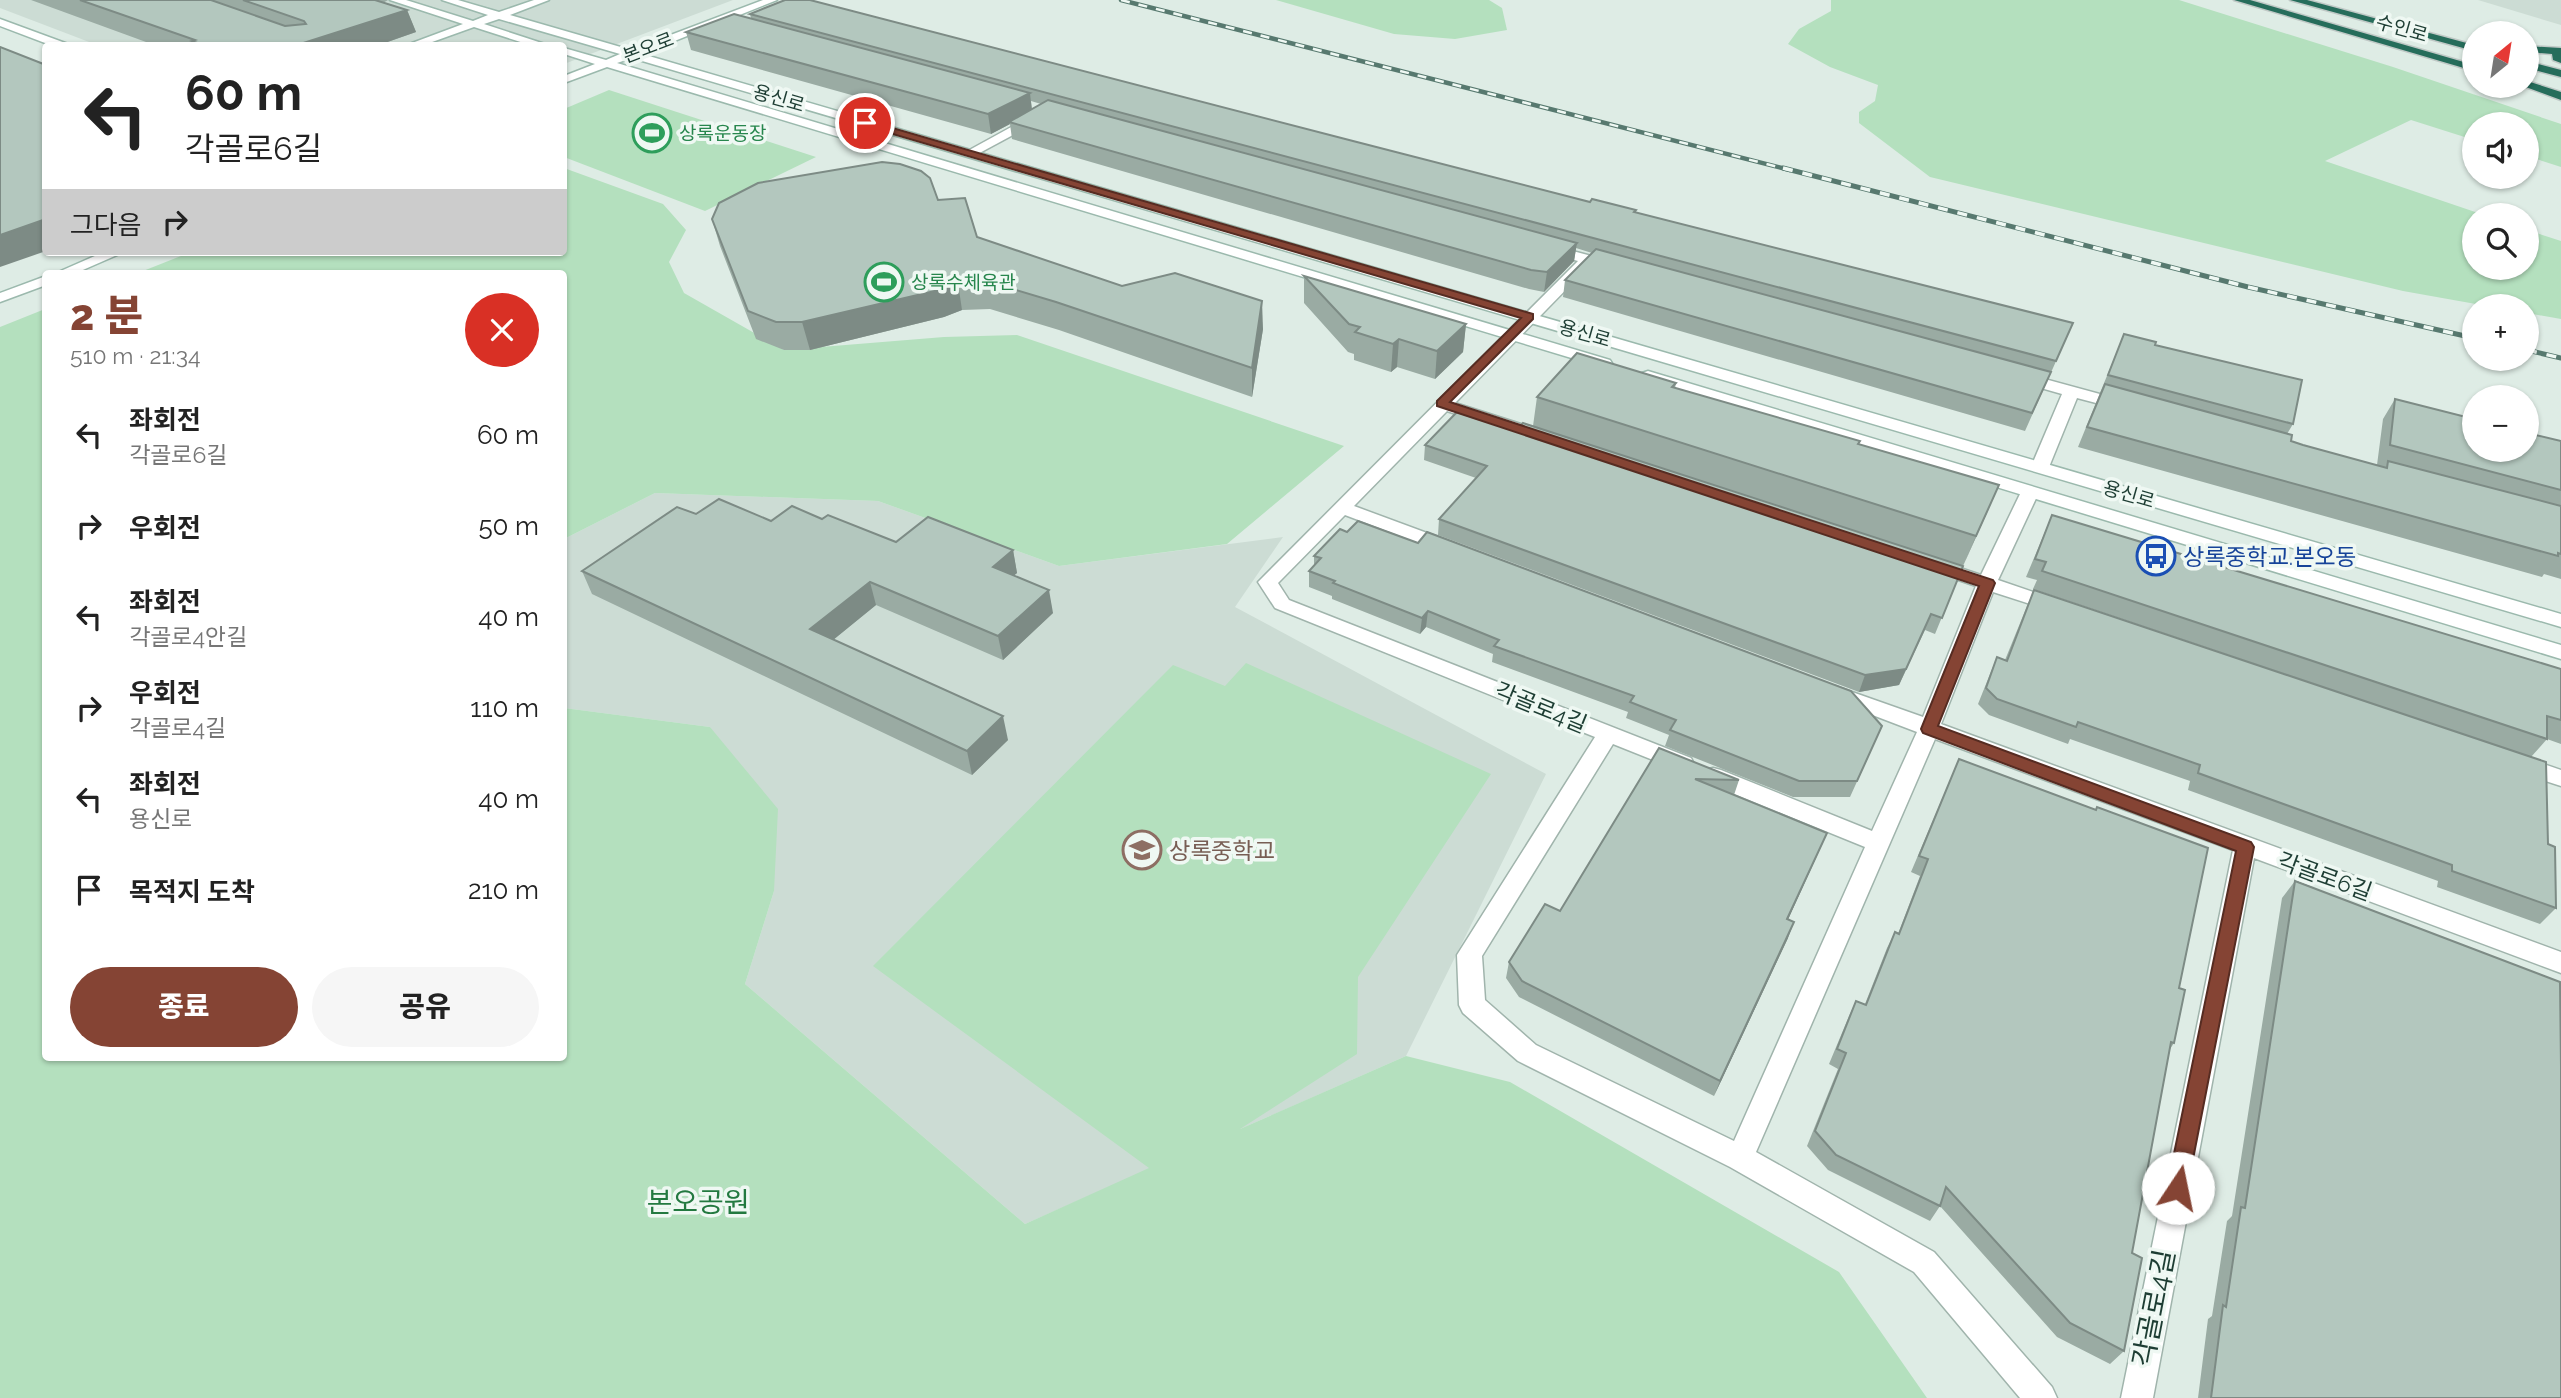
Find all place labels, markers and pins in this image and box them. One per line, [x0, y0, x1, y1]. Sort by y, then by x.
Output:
pin [835, 93, 895, 153]
sports icon: 상록운동장 [631, 112, 673, 154]
place label: 상록운동장 [679, 122, 766, 144]
sports icon: 상록수체육관 [863, 261, 905, 303]
place label: 상록수체육관 [911, 271, 1016, 293]
bus stop icon: 상록중학교.본오동 [2135, 535, 2177, 577]
place label: 상록중학교.본오동 [2183, 543, 2357, 570]
school or university icon: 상록중학교 [1121, 829, 1163, 871]
place label: 상록중학교 [1169, 837, 1275, 864]

